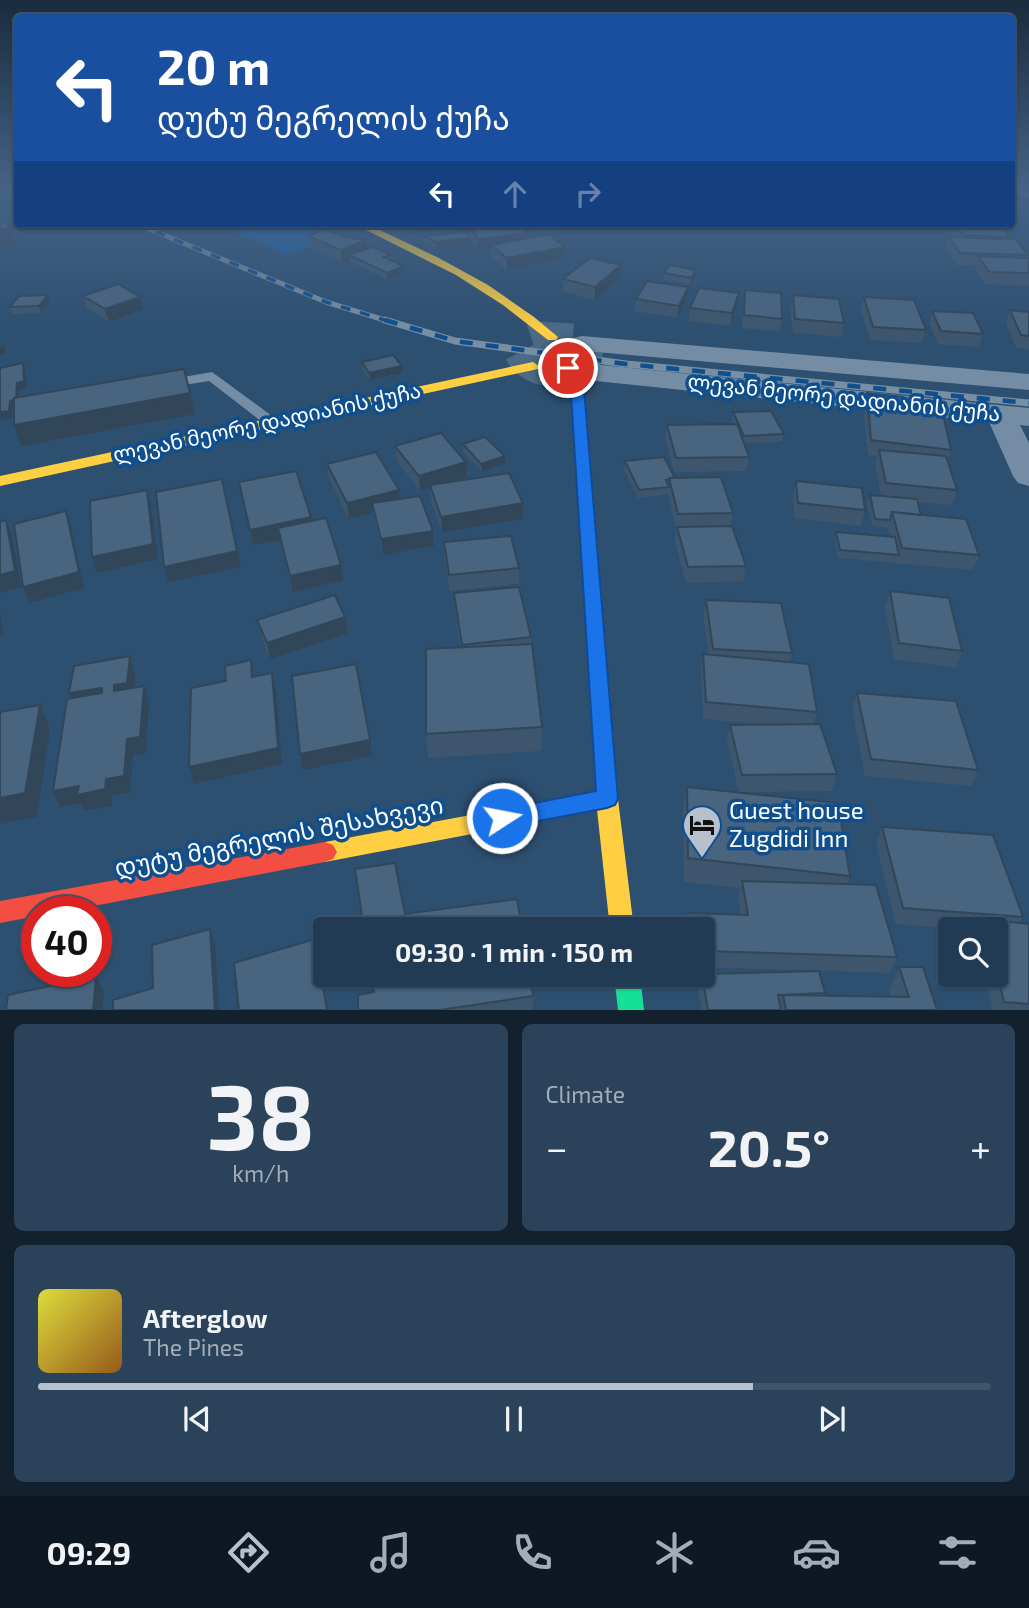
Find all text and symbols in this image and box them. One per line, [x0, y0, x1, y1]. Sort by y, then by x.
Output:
text: 20 m [157, 36, 270, 95]
icon: left [42, 42, 133, 133]
text: დუტუ მეგრელის ქუჩა [157, 98, 510, 136]
icon: left [423, 175, 461, 213]
icon: ahead [496, 175, 534, 213]
icon: right [569, 175, 607, 213]
pin [538, 338, 598, 398]
icon: arrive [549, 349, 587, 387]
street label: ლევან მეორე დადიანის ქუჩა [686, 368, 1002, 427]
street label: ლევან მეორე დადიანის ქუჩა [110, 377, 423, 468]
position arrow [465, 781, 539, 855]
street label: დუტუ მეგრელის შესახვევი [112, 789, 446, 883]
place label: Guest house Zugdidi Inn [729, 795, 864, 852]
hotel icon: Guest house Zugdidi Inn [681, 804, 723, 859]
speed limit sign: 40 [21, 896, 112, 987]
map controls [938, 917, 1008, 987]
button: search [938, 917, 1008, 987]
text: 09:30 · 1 min · 150 m [395, 936, 633, 967]
text: 38 [207, 1059, 315, 1168]
text: Climate [546, 1080, 625, 1108]
text: 20.5° [708, 1115, 830, 1177]
text: − [546, 1124, 568, 1170]
text: + [970, 1124, 991, 1170]
text: km/h [232, 1159, 289, 1187]
text: Afterglow [143, 1302, 268, 1333]
text: The Pines [143, 1333, 244, 1361]
icon: previous [178, 1400, 216, 1438]
icon: pause [495, 1400, 533, 1438]
icon: next [813, 1400, 851, 1438]
icon: directions [224, 1528, 273, 1577]
icon: music [366, 1528, 415, 1577]
icon: phone [508, 1528, 557, 1577]
icon: climate [650, 1528, 699, 1577]
icon: car [792, 1528, 841, 1577]
icon: filters [933, 1528, 982, 1577]
text: 09:29 [46, 1533, 131, 1571]

